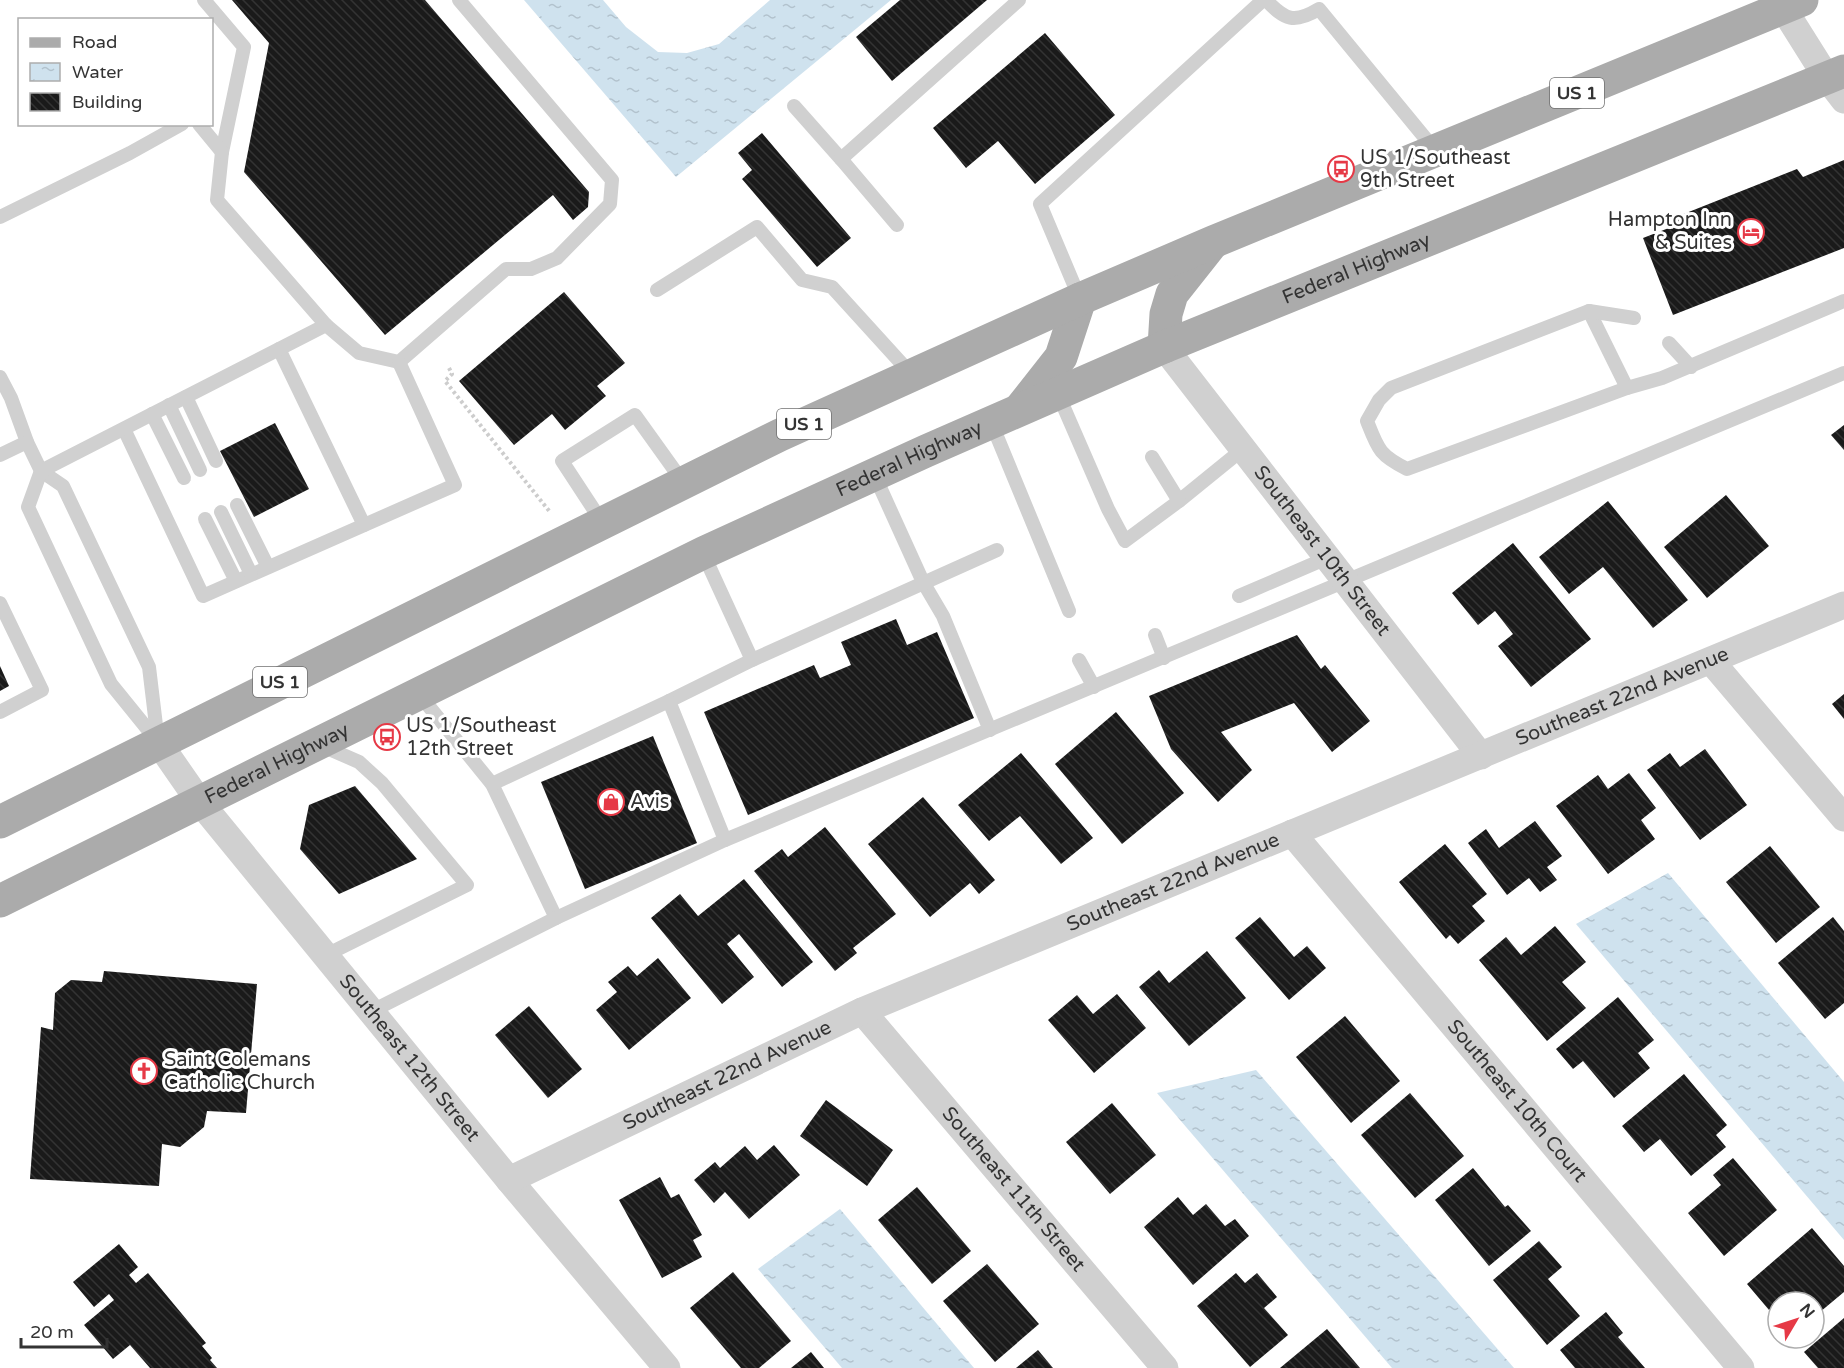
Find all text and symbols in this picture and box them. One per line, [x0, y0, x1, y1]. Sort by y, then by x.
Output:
legend [18, 18, 213, 126]
text: Road [72, 31, 117, 53]
text: Water [72, 61, 123, 83]
road number: US 1 [1550, 78, 1604, 108]
text: Building [72, 91, 142, 113]
place label: US 1/Southeast 9th Street [1360, 146, 1511, 193]
bus stop icon: US 1/Southeast 9th Street [1326, 154, 1356, 184]
place label: Hampton Inn & Suites [1608, 208, 1732, 255]
hotel icon: Hampton Inn & Suites [1736, 217, 1766, 247]
street label: Federal Highway [1279, 228, 1434, 310]
road number: US 1 [777, 409, 831, 439]
street label: Federal Highway [832, 416, 986, 502]
street label: Southeast 10th Street [1249, 461, 1396, 641]
street label: Southeast 22nd Avenue [1512, 642, 1732, 751]
road number: US 1 [253, 667, 307, 697]
place label: US 1/Southeast 12th Street [406, 714, 557, 761]
street label: Federal Highway [201, 718, 353, 810]
bus stop icon: US 1/Southeast 12th Street [372, 722, 402, 752]
shop icon: Avis [596, 787, 626, 817]
place label: Avis [630, 790, 669, 814]
street label: Southeast 22nd Avenue [1063, 828, 1283, 937]
street label: Southeast 12th Street [334, 970, 485, 1147]
street label: Southeast 22nd Avenue [619, 1015, 835, 1136]
street label: Southeast 10th Court [1442, 1015, 1592, 1188]
place label: Saint Colemans Catholic Church [164, 1048, 315, 1095]
church icon: Saint Colemans Catholic Church [129, 1056, 159, 1086]
street label: Southeast 11th Street [937, 1102, 1090, 1277]
north arrow [1766, 1290, 1826, 1350]
text: N [1795, 1300, 1819, 1322]
scale bar [21, 1311, 106, 1349]
text: 20 m [30, 1321, 74, 1343]

